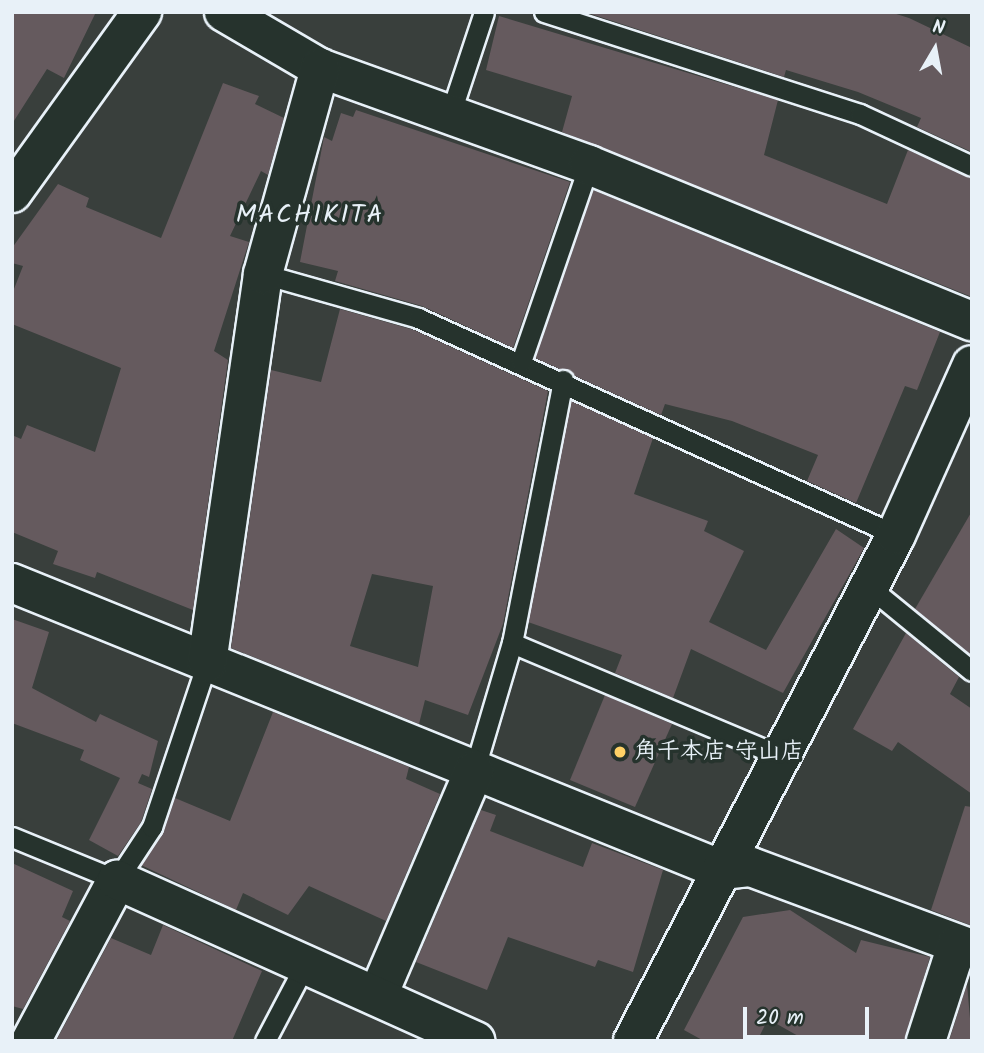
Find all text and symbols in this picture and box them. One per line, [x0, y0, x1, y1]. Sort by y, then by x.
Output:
text: N [930, 13, 947, 44]
north arrow [900, 14, 970, 84]
district label: MACHIKITA [237, 200, 383, 232]
place label: 角千本店 守山店 [634, 738, 804, 766]
marker: 角千本店 守山店 [612, 744, 628, 760]
scale bar [746, 993, 872, 1038]
text: 20 m [756, 1002, 804, 1035]

